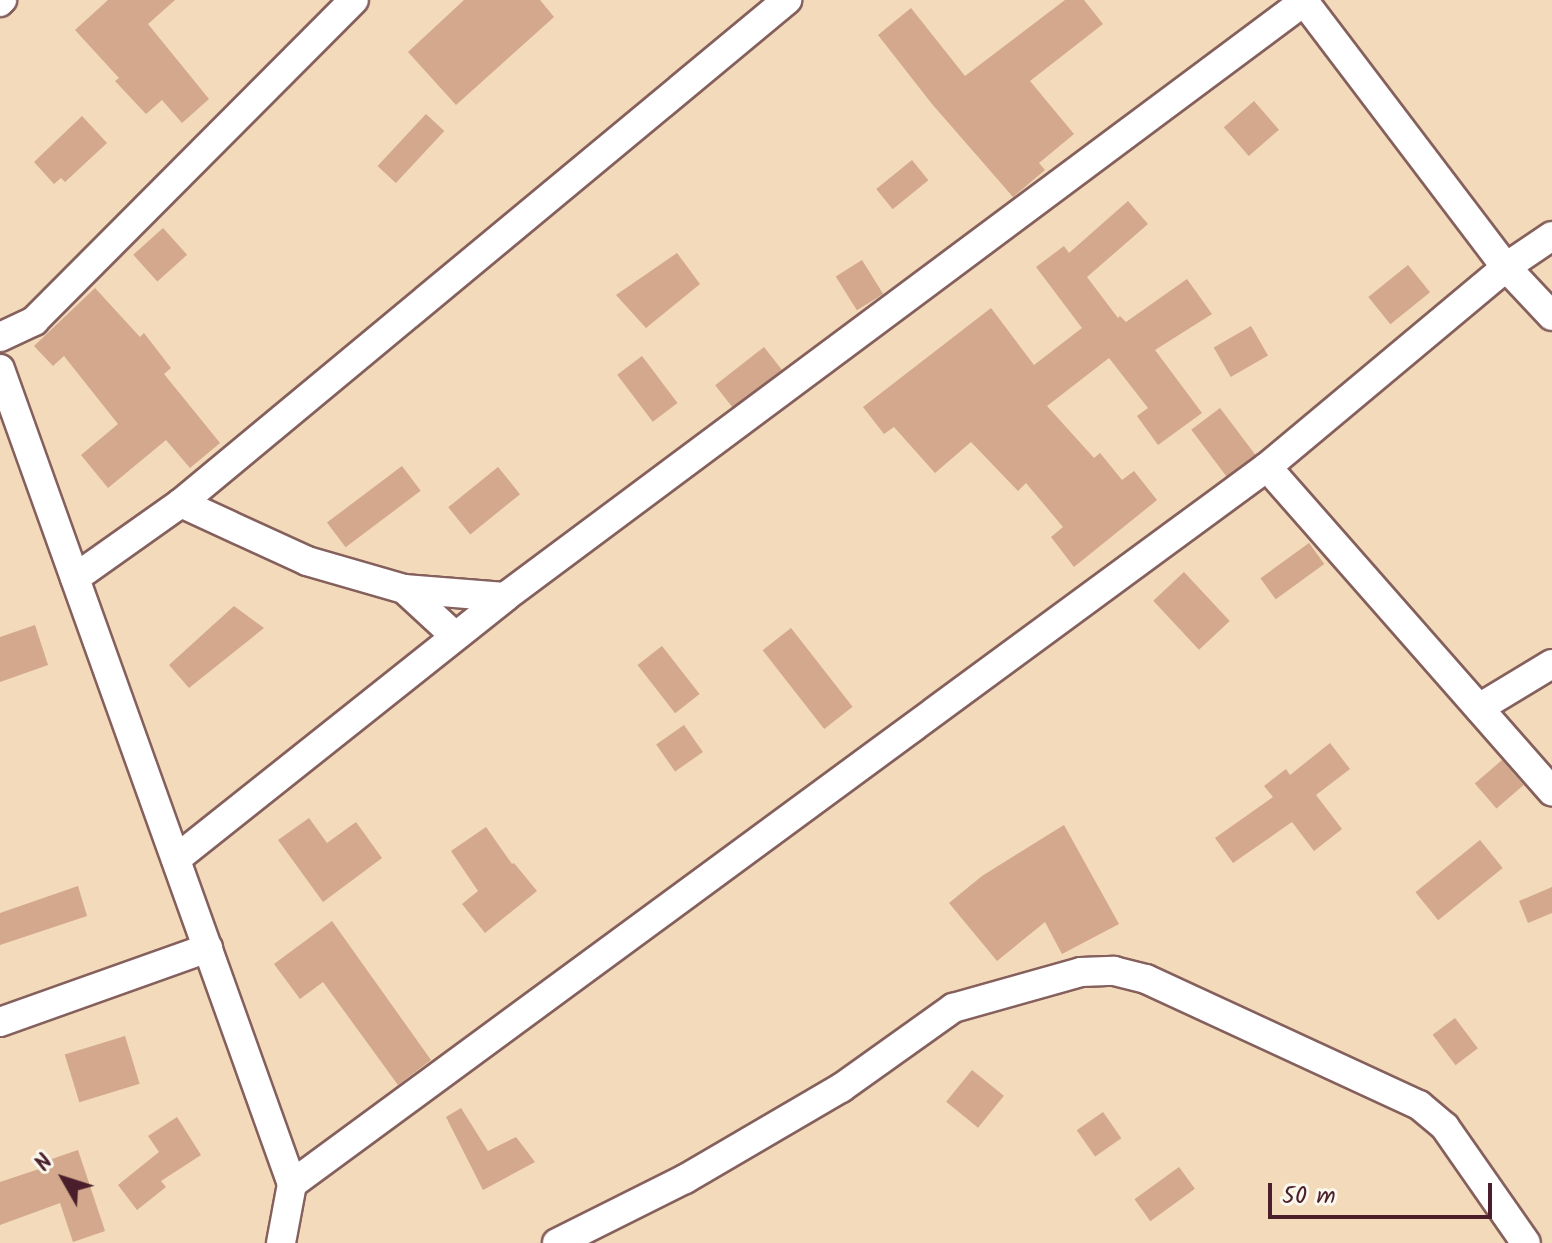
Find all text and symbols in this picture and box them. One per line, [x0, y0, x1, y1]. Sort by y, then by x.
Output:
north arrow [24, 1139, 104, 1219]
text: N [27, 1147, 63, 1180]
scale bar [1272, 1167, 1496, 1217]
text: 50 m [1282, 1177, 1336, 1216]

